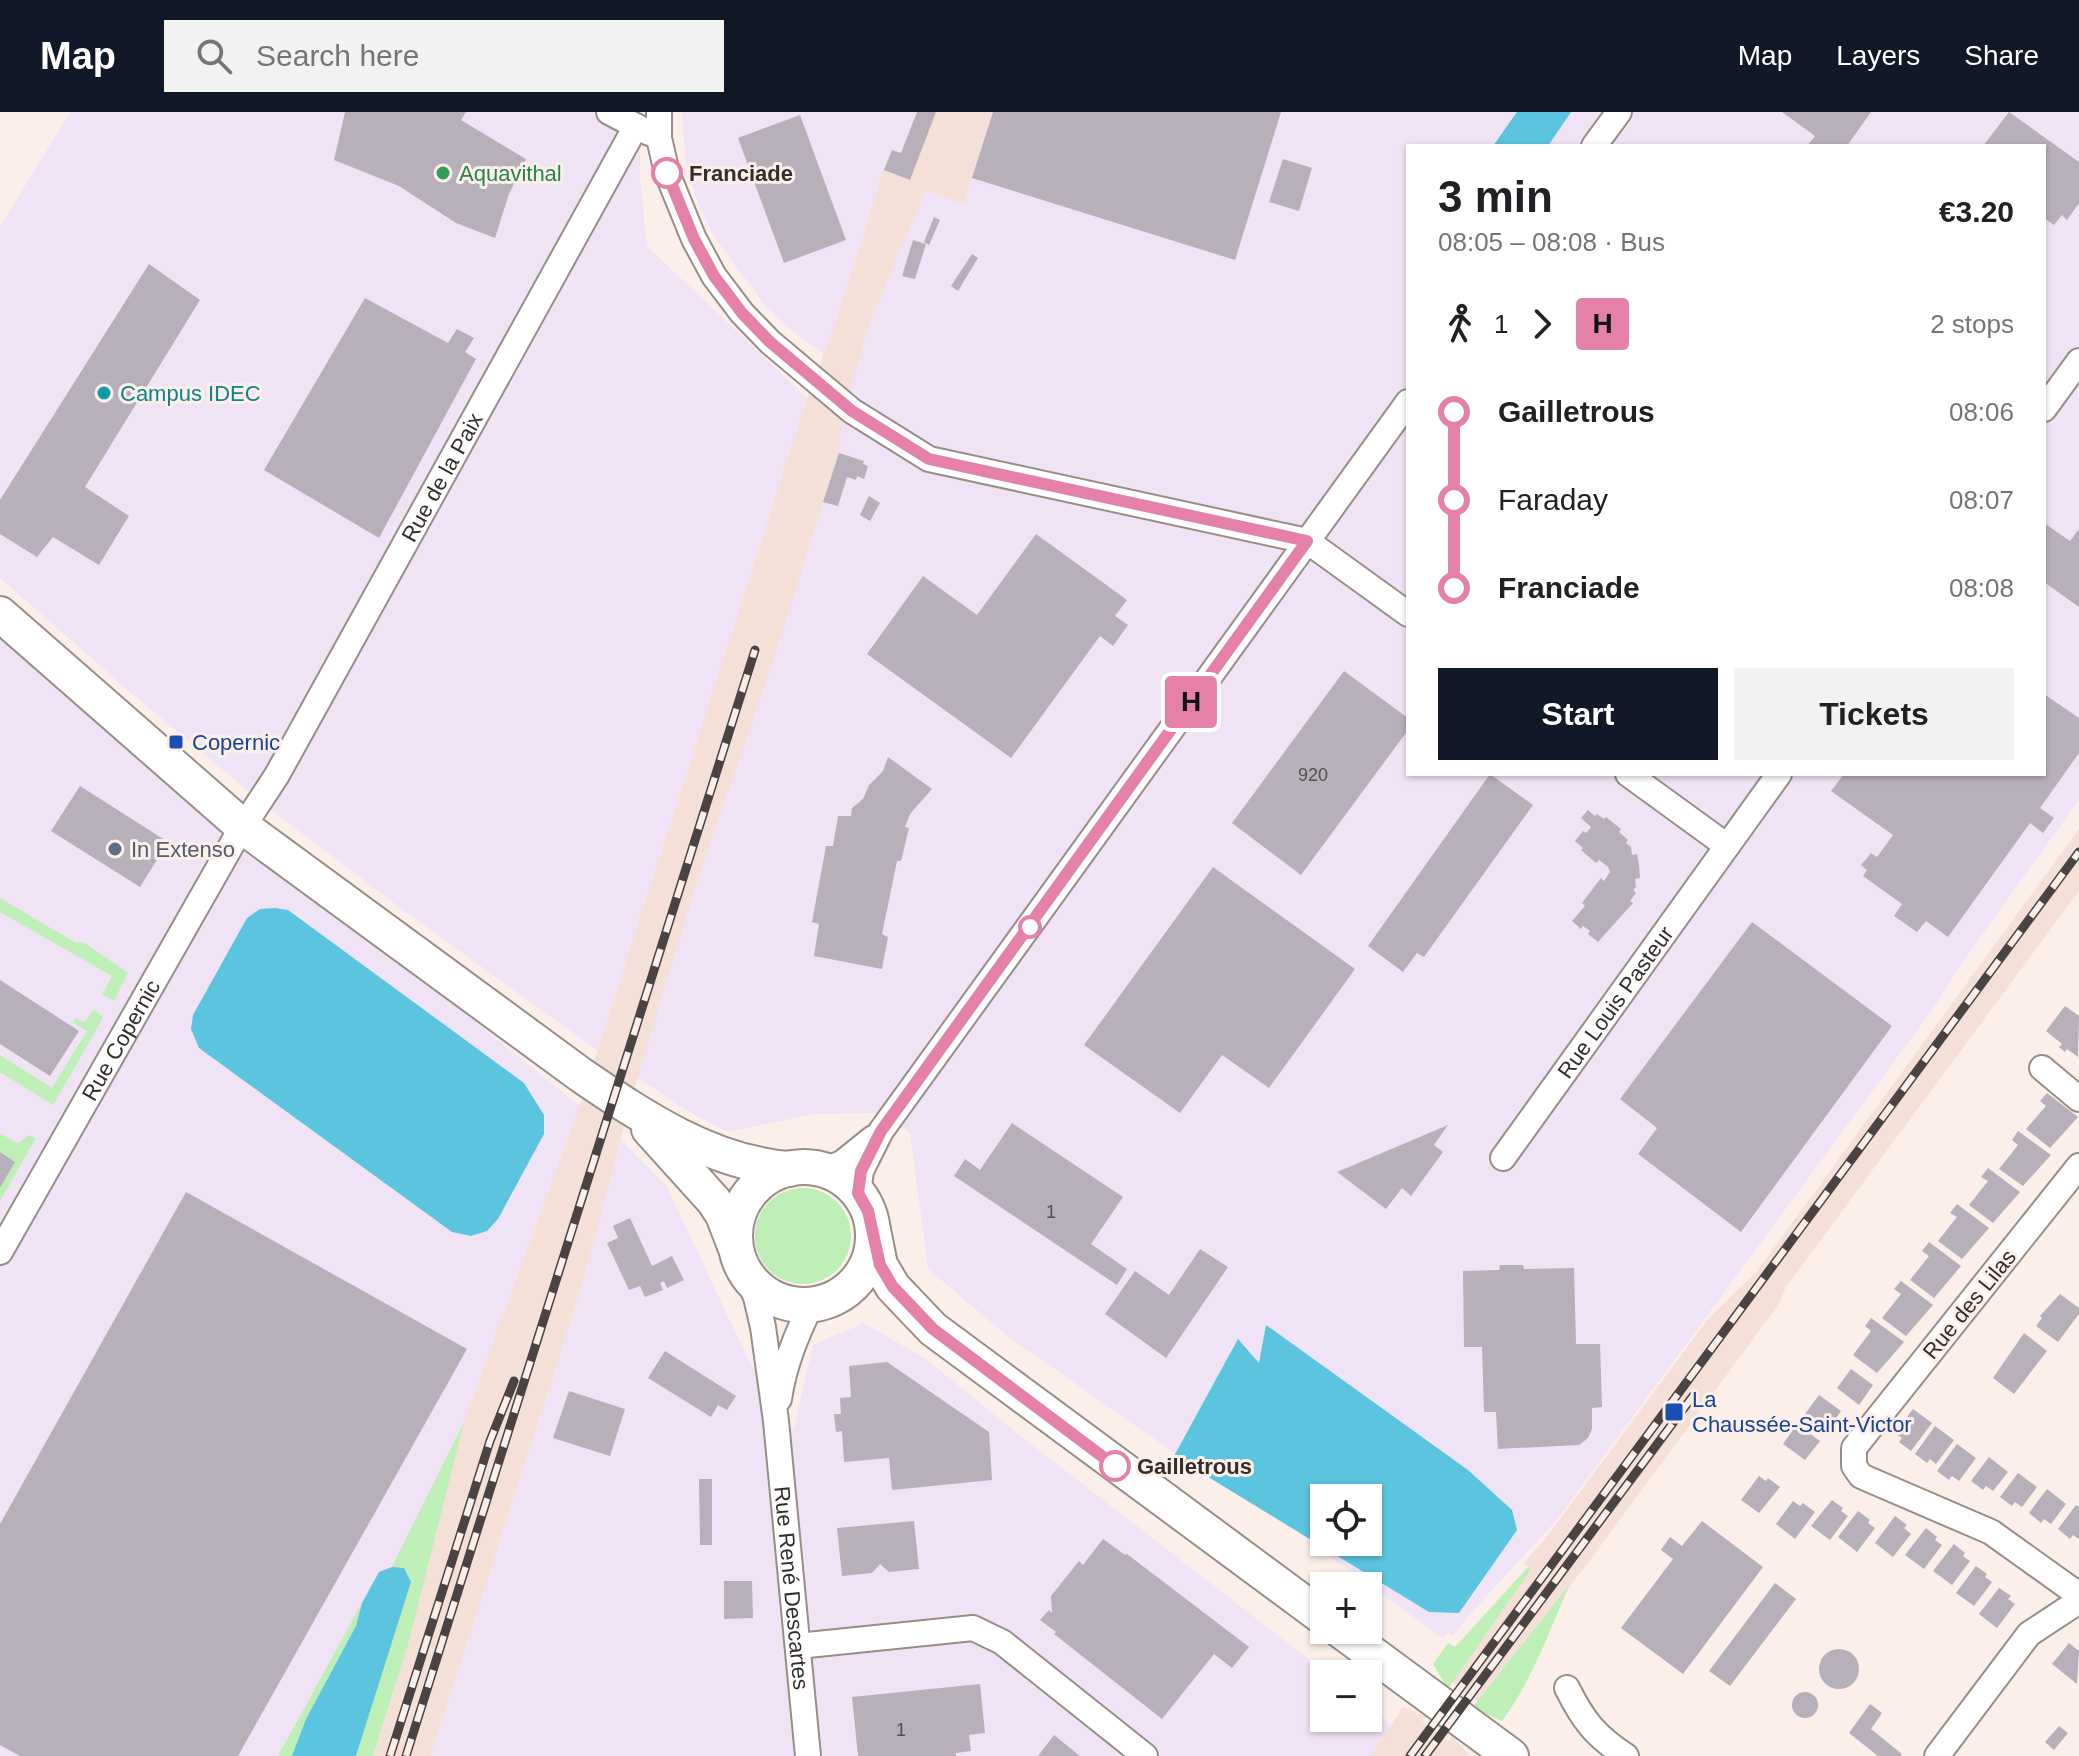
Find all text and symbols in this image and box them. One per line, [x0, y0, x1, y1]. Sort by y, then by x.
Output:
search box [164, 20, 724, 92]
icon: search [192, 34, 236, 78]
text: Map [40, 35, 116, 77]
text: Search here [256, 39, 419, 72]
text: Map [1738, 40, 1792, 71]
text: Layers [1836, 40, 1920, 71]
text: Share [1964, 40, 2039, 71]
marker: Franciade [652, 158, 682, 188]
place label: Aquavithal [459, 161, 562, 186]
place label: Franciade [689, 161, 793, 186]
marker: Aquavithal [434, 164, 452, 182]
text: 3 min [1438, 172, 1553, 221]
text: €3.20 [1939, 195, 2014, 228]
text: 08:05 – 08:08 · Bus [1438, 227, 1665, 257]
icon: walk [1438, 302, 1482, 346]
icon: forward [1520, 302, 1564, 346]
text: H [1592, 308, 1613, 339]
text: 1 [1494, 309, 1508, 339]
text: 2 stops [1930, 309, 2014, 339]
place label: Campus IDEC [120, 381, 261, 406]
marker: Campus IDEC [95, 384, 113, 402]
text: Gailletrous [1498, 395, 1655, 428]
text: 08:06 [1949, 397, 2014, 427]
street label: Rue de la Paix [397, 409, 488, 546]
text: Faraday [1498, 483, 1608, 516]
text: 08:07 [1949, 485, 2014, 515]
text: Franciade [1498, 571, 1640, 604]
text: 08:08 [1949, 573, 2014, 603]
button: Start [1438, 668, 1718, 760]
button: Tickets [1734, 668, 2014, 760]
line badge: H [1165, 676, 1217, 728]
text: H [1181, 686, 1201, 717]
place label: Copernic [192, 730, 280, 755]
marker: Copernic [167, 733, 185, 751]
house number: 920 [1298, 765, 1328, 785]
place label: In Extenso [131, 837, 235, 862]
marker: In Extenso [106, 840, 124, 858]
unlabelled marker [1019, 916, 1041, 938]
street label: Rue Louis Pasteur [1552, 922, 1678, 1083]
street label: Rue Copernic [77, 975, 165, 1105]
house number: 1 [1046, 1202, 1056, 1222]
street label: Rue des Lilas [1918, 1245, 2021, 1364]
place label: La Chaussée-Saint-Victor [1692, 1387, 1912, 1437]
marker: La Chaussée-Saint-Victor [1663, 1401, 1685, 1423]
marker: Gailletrous [1100, 1451, 1130, 1481]
place label: Gailletrous [1137, 1454, 1252, 1479]
map controls [1310, 1484, 1382, 1732]
button: locate [1310, 1484, 1382, 1556]
street label: Rue René Descartes [769, 1485, 814, 1691]
button: + [1310, 1572, 1382, 1644]
button: − [1310, 1660, 1382, 1732]
house number: 1 [896, 1720, 906, 1740]

